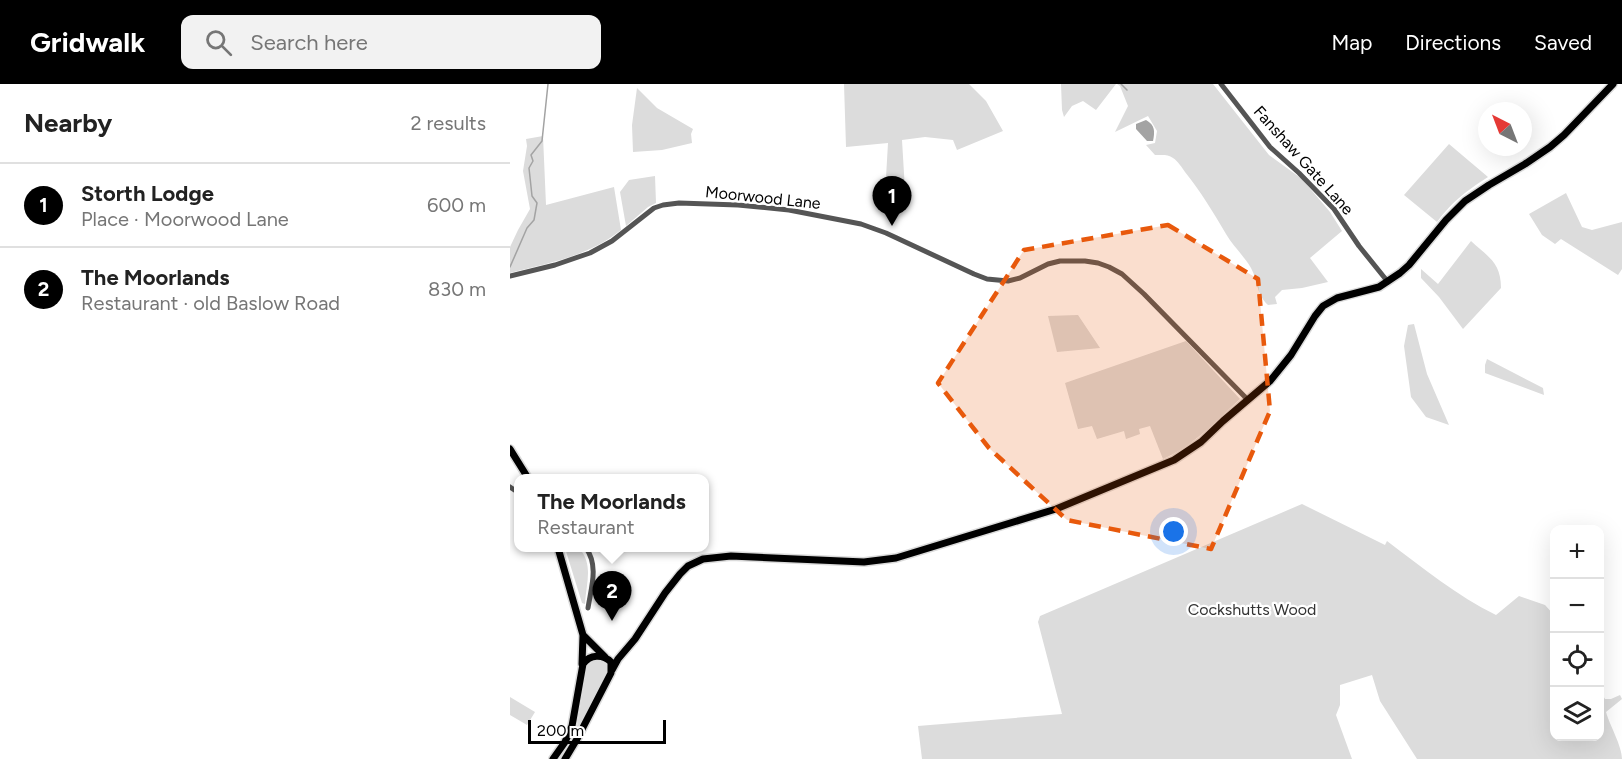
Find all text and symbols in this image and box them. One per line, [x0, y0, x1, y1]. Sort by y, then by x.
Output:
search box [181, 15, 601, 69]
text: Gridwalk [30, 25, 145, 59]
icon: search [202, 26, 235, 59]
text: Search here [250, 29, 368, 56]
text: Map [1331, 30, 1372, 55]
text: Directions [1405, 30, 1501, 55]
text: Saved [1534, 30, 1592, 55]
street label: Fanshaw Gate Lane [1250, 102, 1358, 219]
north arrow [1478, 102, 1532, 156]
text: Nearby [24, 107, 112, 139]
text: 2 results [410, 111, 486, 135]
pin: 1 [872, 176, 911, 226]
text: Storth Lodge [81, 180, 214, 207]
street label: Moorwood Lane [704, 182, 822, 213]
text: 1 [39, 193, 48, 217]
text: 600 m [427, 193, 486, 217]
text: Place · Moorwood Lane [81, 207, 289, 231]
text: The Moorlands [81, 264, 230, 291]
text: 2 [38, 277, 49, 301]
text: 830 m [428, 277, 486, 301]
text: Restaurant · old Baslow Road [81, 291, 340, 315]
popup [514, 474, 709, 552]
text: The Moorlands [537, 488, 686, 515]
text: Restaurant [537, 515, 635, 539]
your location [1159, 517, 1188, 546]
map controls [1550, 525, 1604, 741]
button: + [1550, 525, 1604, 579]
pin: 2 [592, 572, 632, 621]
button: − [1550, 579, 1604, 633]
park label: Cockshutts Wood [1188, 600, 1316, 619]
button: locate [1550, 633, 1604, 687]
button: layers [1550, 687, 1604, 741]
scale bar [528, 717, 666, 744]
text: 200 m [537, 721, 584, 740]

